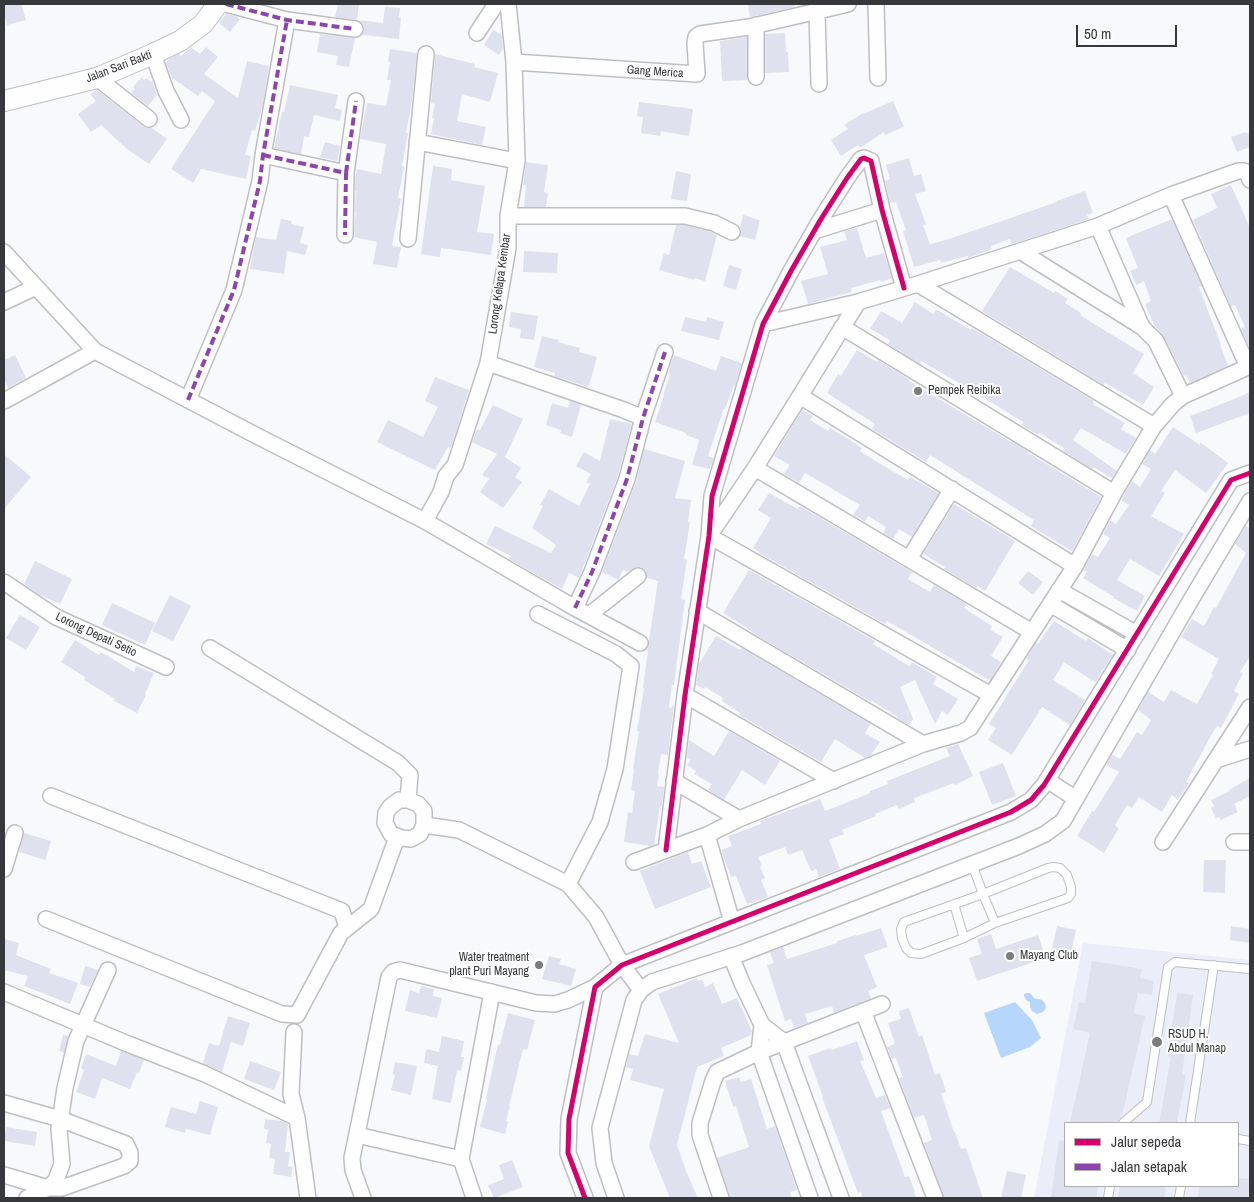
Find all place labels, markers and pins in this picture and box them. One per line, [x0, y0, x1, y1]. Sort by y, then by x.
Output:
place label: Pempek Reibika [928, 384, 1001, 398]
marker: Pempek Reibika [912, 385, 924, 397]
place label: Mayang Club [1020, 949, 1078, 963]
marker: Mayang Club [1004, 950, 1016, 962]
place label: Water treatment plant Puri Mayang [449, 951, 529, 979]
marker: Water treatment plant Puri Mayang [533, 959, 545, 971]
place label: RSUD H. Abdul Manap [1168, 1028, 1226, 1056]
marker: RSUD H. Abdul Manap [1150, 1035, 1164, 1049]

